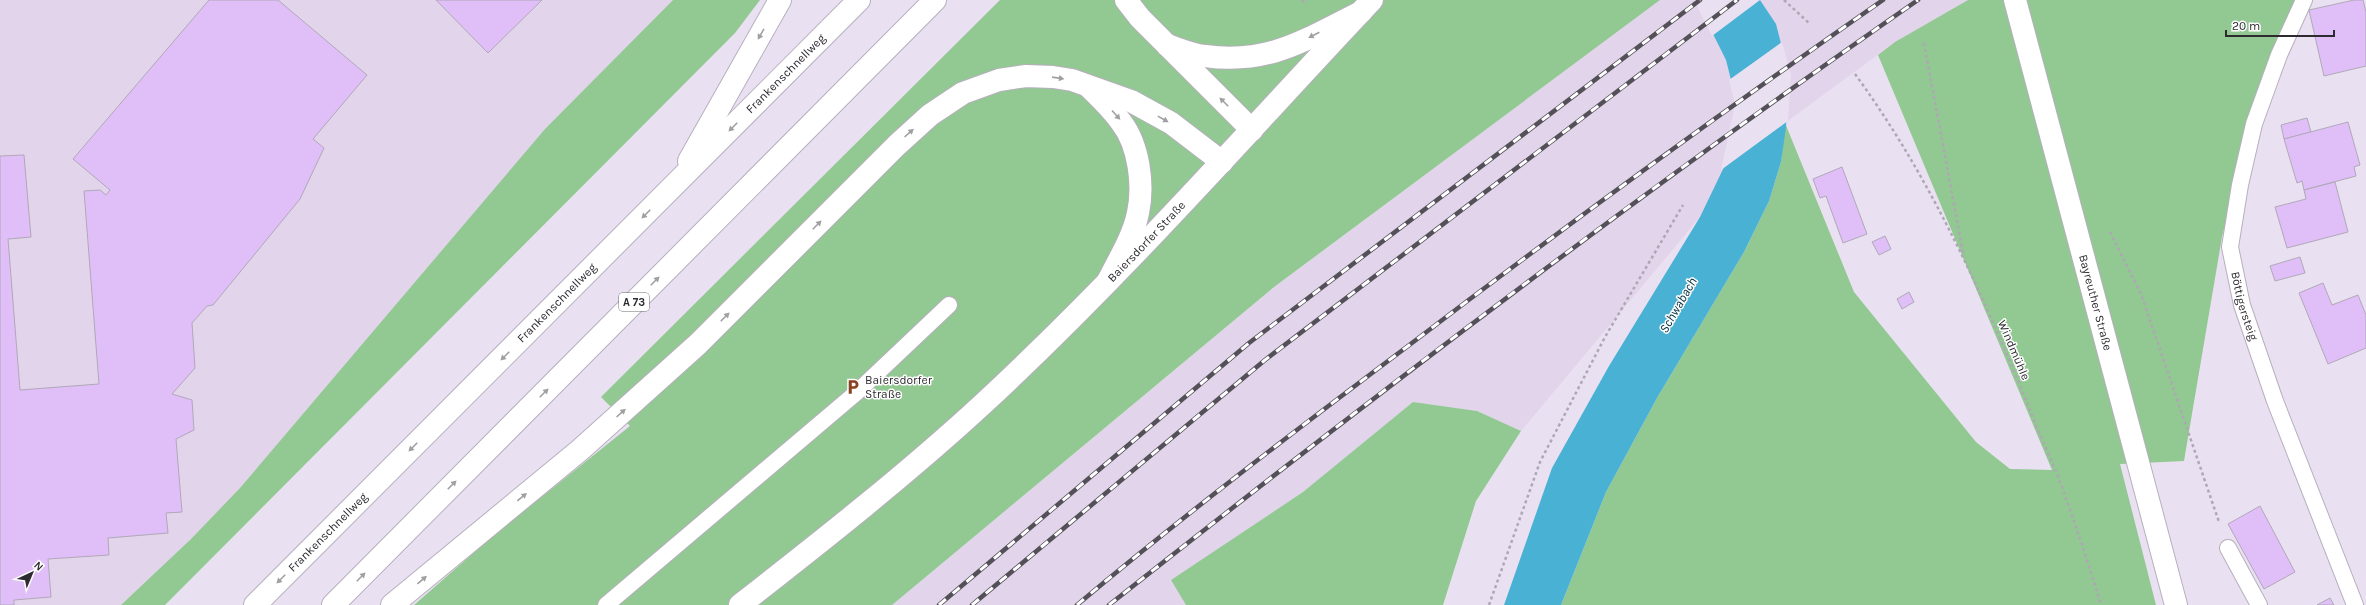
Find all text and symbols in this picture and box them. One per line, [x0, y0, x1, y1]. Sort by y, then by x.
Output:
scale bar [2226, 12, 2334, 38]
text: 20 m [2232, 19, 2260, 33]
one-way arrow [757, 28, 764, 40]
street label: Frankenschnellweg [743, 31, 828, 116]
one-way arrow [1308, 32, 1320, 39]
one-way arrow [1052, 75, 1064, 81]
one-way arrow [1219, 97, 1229, 107]
one-way arrow [1111, 111, 1120, 120]
one-way arrow [1158, 116, 1169, 123]
one-way arrow [728, 122, 738, 132]
one-way arrow [904, 129, 915, 138]
street label: Baiersdorfer Straße [1105, 198, 1188, 285]
one-way arrow [641, 209, 651, 219]
one-way arrow [812, 220, 822, 230]
street label: Bayreuther Straße [2076, 253, 2115, 352]
street label: Frankenschnellweg [514, 260, 599, 345]
street label: Böttigersteig [2228, 270, 2261, 343]
water label: Schwabach [1656, 275, 1700, 335]
one-way arrow [651, 276, 660, 286]
road number: A 73 [619, 293, 649, 311]
one-way arrow [720, 312, 730, 322]
street label: Windmühle [1995, 318, 2033, 382]
one-way arrow [500, 351, 510, 360]
place label: Baiersdorfer Straße [865, 373, 933, 401]
parking icon: Baiersdorfer Straße [844, 378, 862, 396]
one-way arrow [539, 388, 549, 398]
one-way arrow [616, 408, 626, 417]
one-way arrow [408, 442, 418, 452]
one-way arrow [447, 480, 457, 490]
street label: Frankenschnellweg [285, 489, 370, 575]
one-way arrow [517, 492, 528, 501]
north arrow [12, 553, 52, 593]
text: N [31, 559, 46, 574]
one-way arrow [356, 572, 366, 582]
one-way arrow [276, 574, 286, 584]
one-way arrow [417, 575, 428, 584]

